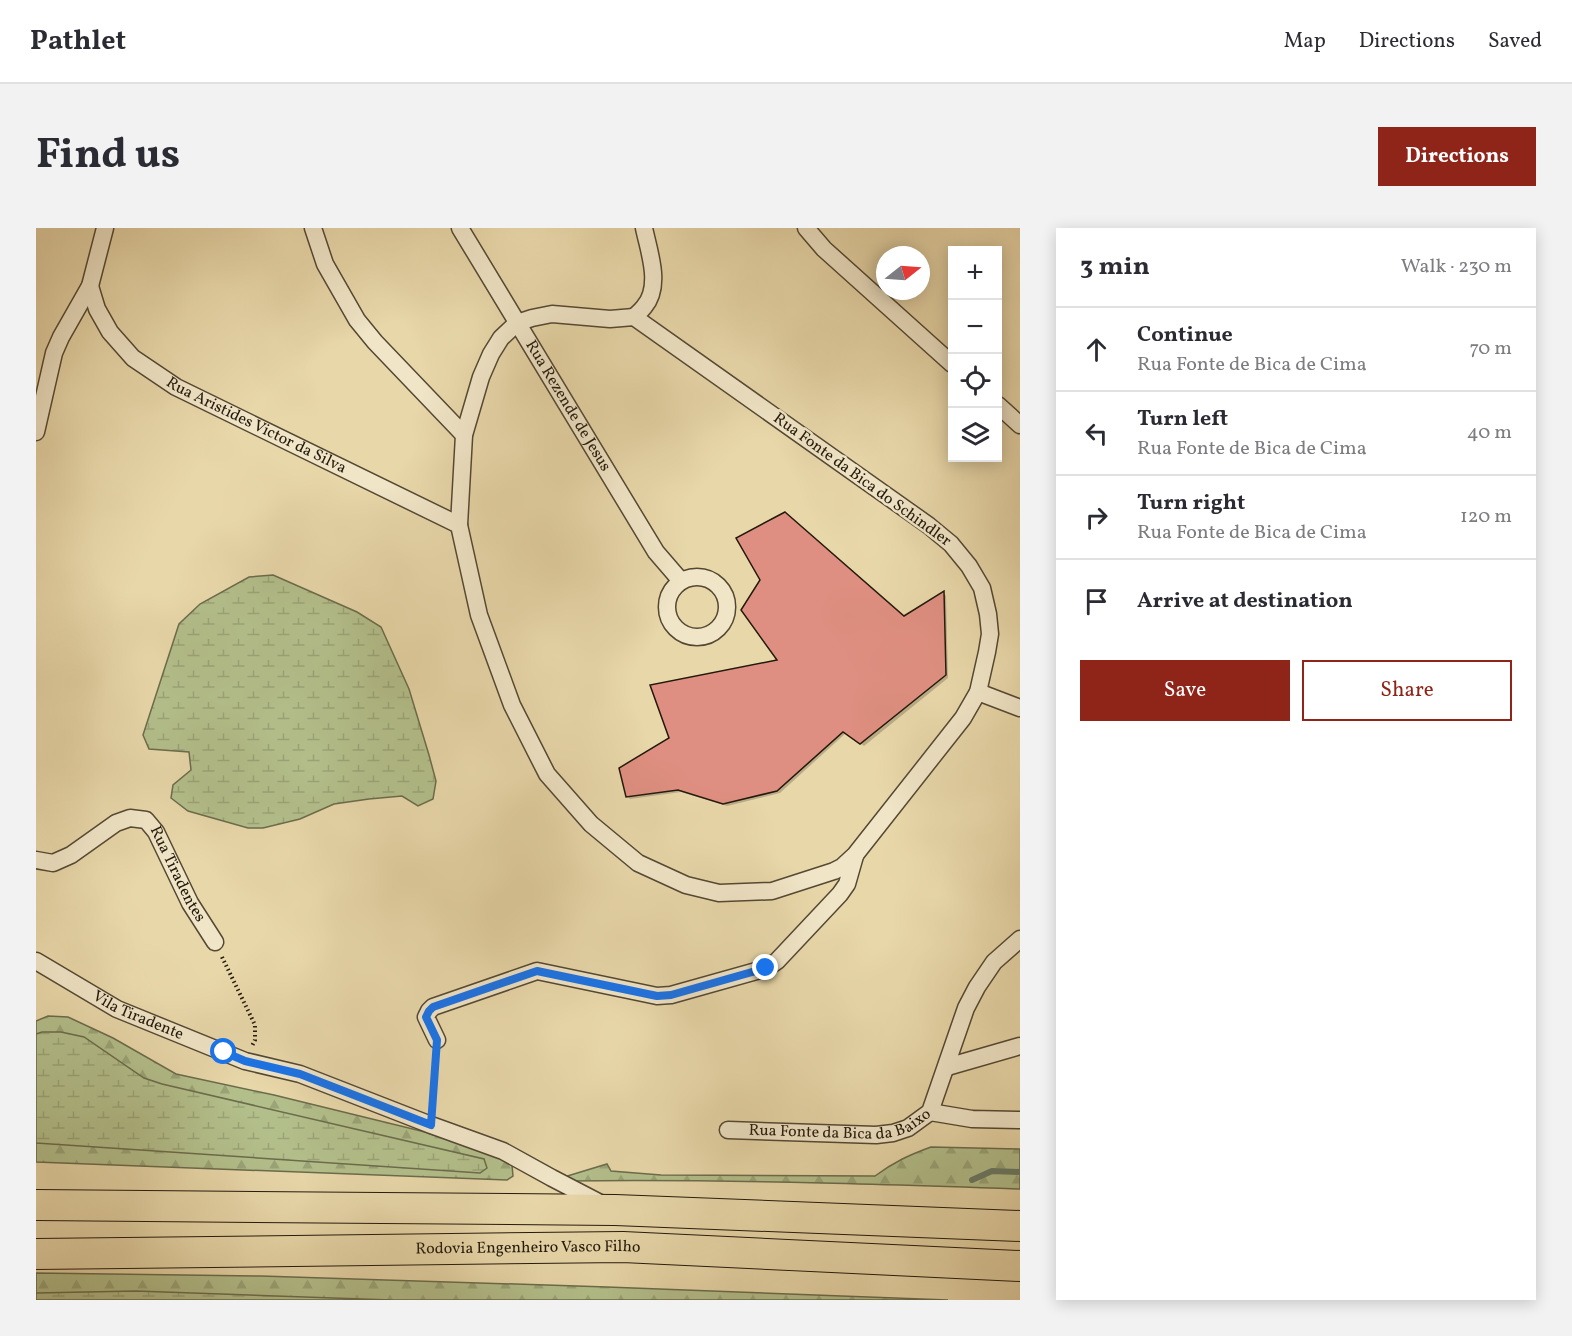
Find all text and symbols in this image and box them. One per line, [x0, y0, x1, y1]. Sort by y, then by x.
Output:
text: Pathlet [30, 22, 126, 61]
text: Map [1284, 27, 1326, 56]
text: Directions [1359, 27, 1455, 56]
text: Saved [1488, 27, 1542, 56]
text: Find us [36, 127, 180, 186]
button: Directions [1378, 127, 1536, 186]
north arrow [876, 246, 930, 300]
map controls [948, 246, 1002, 462]
button: + [948, 246, 1002, 300]
text: 3 min [1080, 249, 1150, 285]
text: Walk · 230 m [1401, 253, 1512, 281]
button: − [948, 300, 1002, 354]
text: Continue [1137, 320, 1233, 351]
icon: ahead [1080, 333, 1113, 366]
text: 70 m [1469, 335, 1512, 363]
street label: Rua Rezende de Jesus [519, 336, 616, 476]
text: Rua Fonte de Bica de Cima [1137, 351, 1367, 379]
button: locate [948, 354, 1002, 408]
street label: Rua Aristides Victor da Silva [161, 372, 350, 479]
text: Turn left [1137, 404, 1228, 435]
street label: Rua Fonte da Bica do Schindler [768, 408, 956, 552]
button: layers [948, 408, 1002, 462]
icon: left [1080, 417, 1113, 450]
text: 40 m [1467, 419, 1512, 447]
text: Rua Fonte de Bica de Cima [1137, 435, 1367, 463]
text: Turn right [1137, 488, 1245, 519]
icon: right [1080, 501, 1113, 534]
text: 120 m [1460, 503, 1512, 531]
text: Rua Fonte de Bica de Cima [1137, 519, 1367, 547]
icon: arrive [1080, 585, 1113, 618]
text: Arrive at destination [1137, 586, 1353, 617]
button: Save [1080, 660, 1290, 721]
button: Share [1302, 660, 1512, 721]
street label: Rua Tiradentes [144, 823, 211, 927]
route end [752, 954, 778, 980]
street label: Vila Tiradente [88, 986, 187, 1046]
route start [210, 1038, 236, 1064]
street label: Rua Fonte da Bica da Baixo [748, 1104, 936, 1146]
street label: Rodovia Engenheiro Vasco Filho [415, 1236, 641, 1260]

